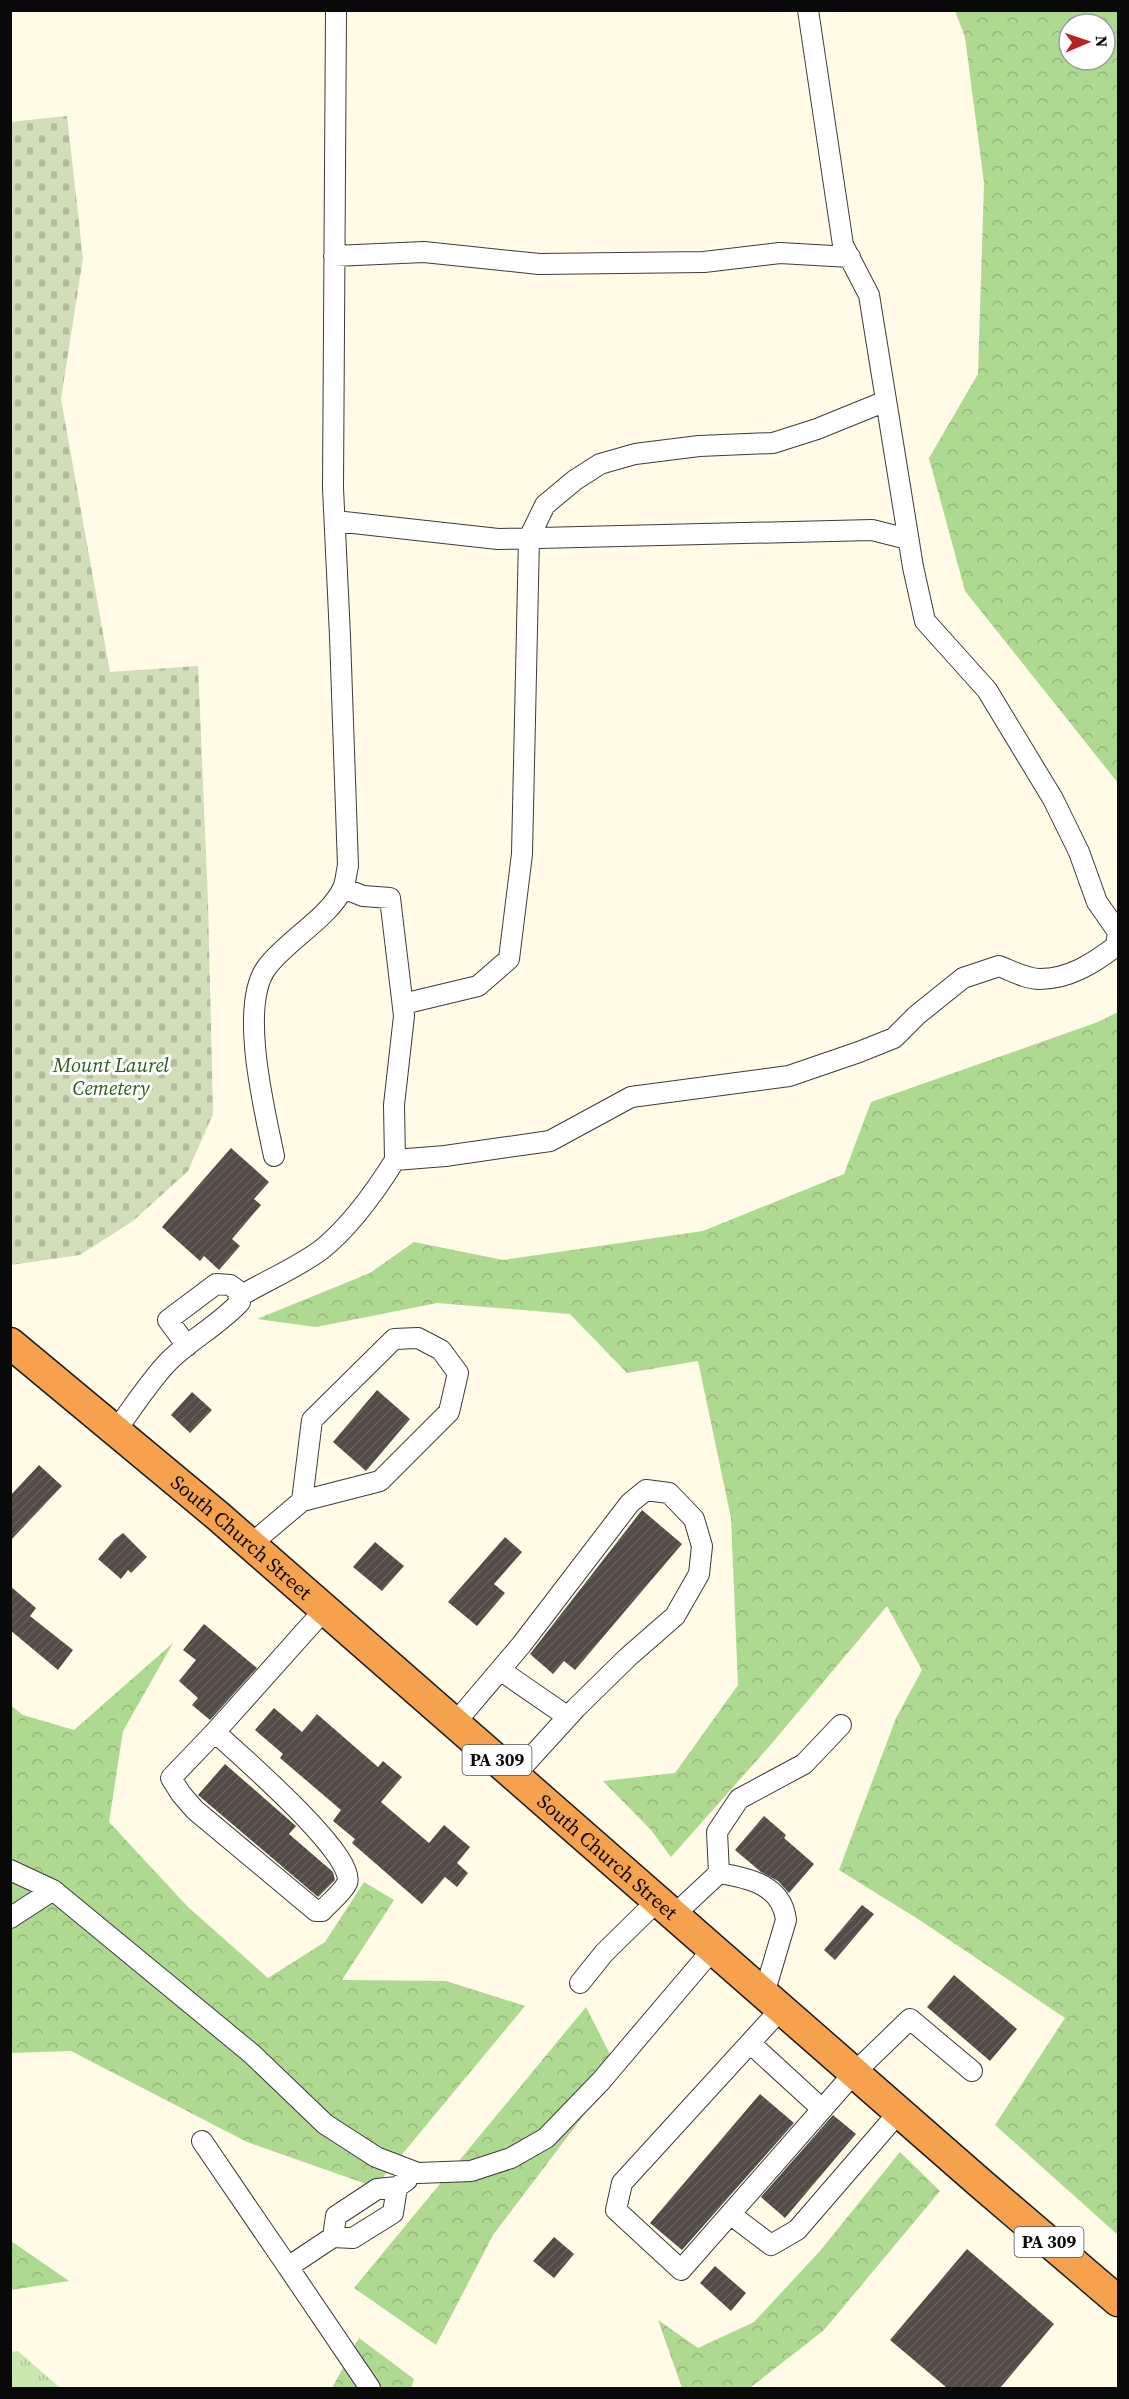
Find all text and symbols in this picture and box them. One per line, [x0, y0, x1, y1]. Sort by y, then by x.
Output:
north arrow [1057, 12, 1117, 72]
text: N [1091, 35, 1113, 48]
park label: Mount Laurel Cemetery [52, 1051, 169, 1102]
street label: South Church Street [165, 1468, 318, 1606]
road number: PA 309 [462, 1745, 532, 1775]
street label: South Church Street [531, 1788, 684, 1926]
road number: PA 309 [1014, 2227, 1084, 2257]

